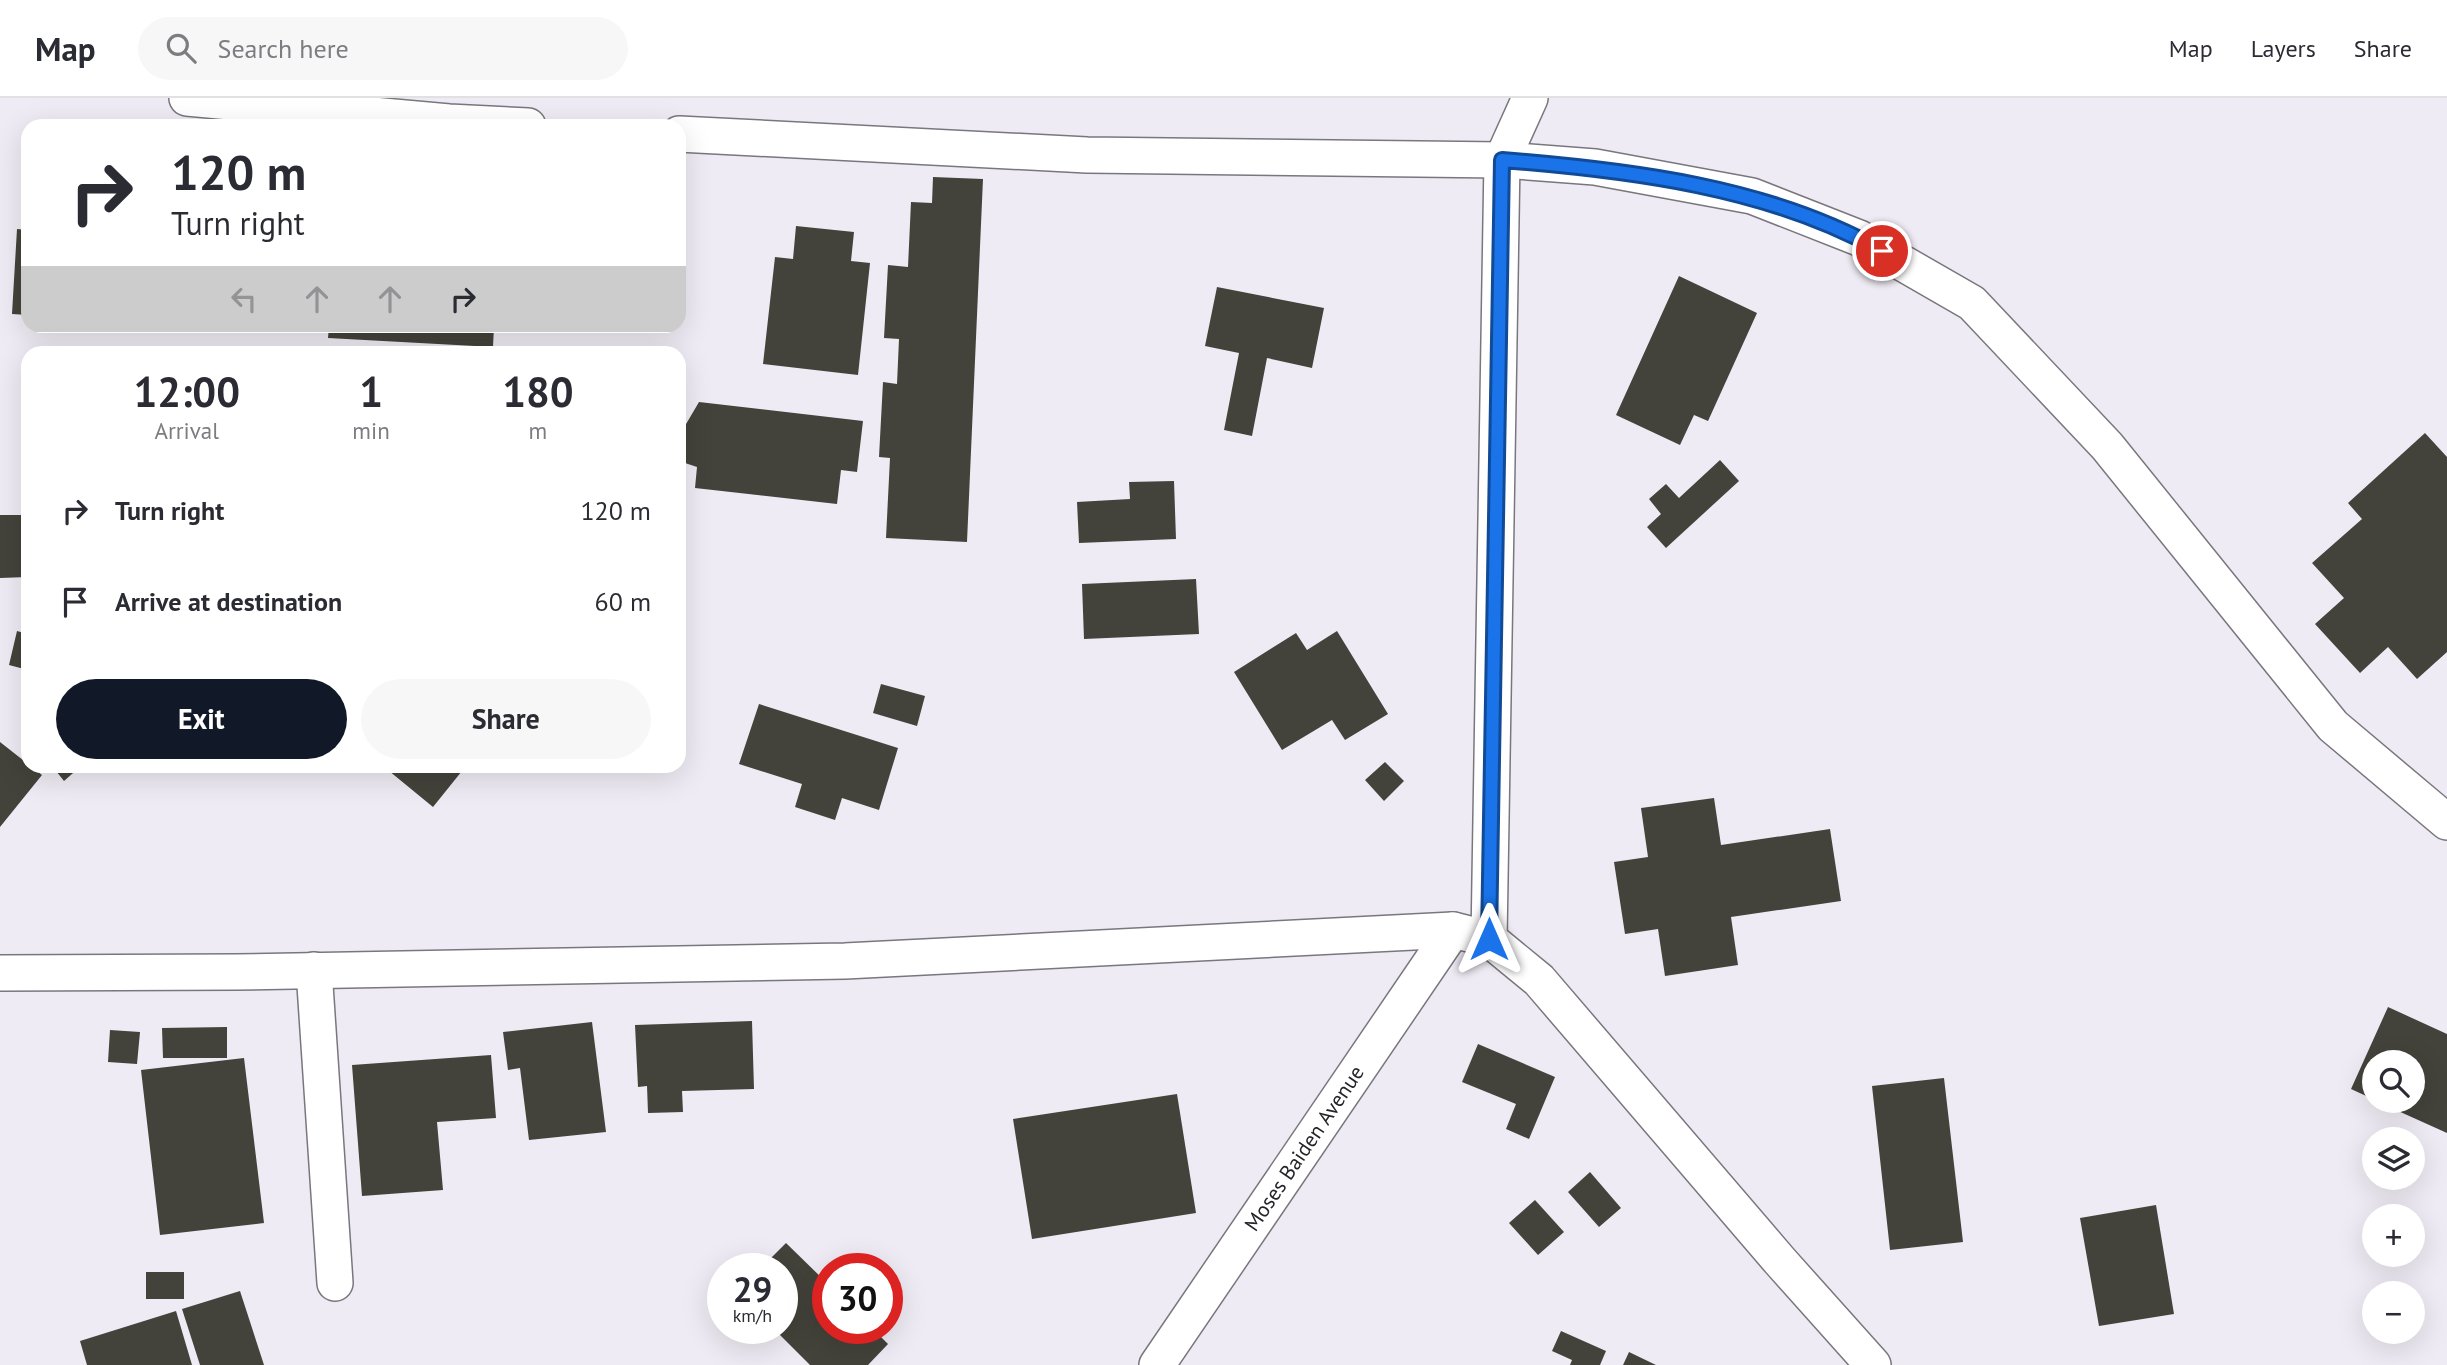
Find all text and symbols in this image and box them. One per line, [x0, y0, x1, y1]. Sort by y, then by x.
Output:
search box [138, 17, 628, 80]
text: Map [35, 27, 96, 70]
icon: search [162, 29, 200, 67]
text: Search here [218, 32, 349, 65]
text: Map [2169, 33, 2213, 64]
text: Layers [2251, 33, 2316, 64]
text: Share [2354, 33, 2412, 64]
text: 120 m [171, 140, 306, 204]
icon: right [56, 147, 147, 238]
text: Turn right [171, 202, 305, 244]
pin [1852, 221, 1912, 281]
icon: arrive [1863, 232, 1901, 270]
icon: left [225, 280, 263, 318]
icon: ahead [298, 280, 336, 318]
icon: ahead [371, 280, 409, 318]
icon: right [444, 280, 482, 318]
text: 12:00 [133, 364, 240, 419]
text: 1 [359, 364, 383, 419]
text: 180 [502, 364, 574, 419]
text: Arrival [154, 416, 219, 445]
text: min [352, 416, 390, 445]
text: m [529, 416, 547, 445]
icon: right [56, 492, 94, 530]
text: Turn right [115, 494, 224, 527]
text: 120 m [580, 494, 651, 527]
icon: arrive [56, 583, 94, 621]
text: Arrive at destination [115, 585, 342, 618]
text: 60 m [595, 585, 651, 618]
button: Exit [56, 679, 347, 759]
button: Share [361, 679, 651, 759]
position arrow [1452, 902, 1526, 976]
map controls [2362, 1050, 2425, 1344]
button: search [2362, 1050, 2425, 1113]
street label: Moses Baiden Avenue [1238, 1060, 1370, 1236]
button: layers [2362, 1127, 2425, 1190]
button: + [2362, 1204, 2425, 1267]
speed limit sign: 30 [812, 1253, 903, 1344]
text: 29 [733, 1266, 772, 1312]
button: − [2362, 1281, 2425, 1344]
text: km/h [733, 1304, 772, 1327]

